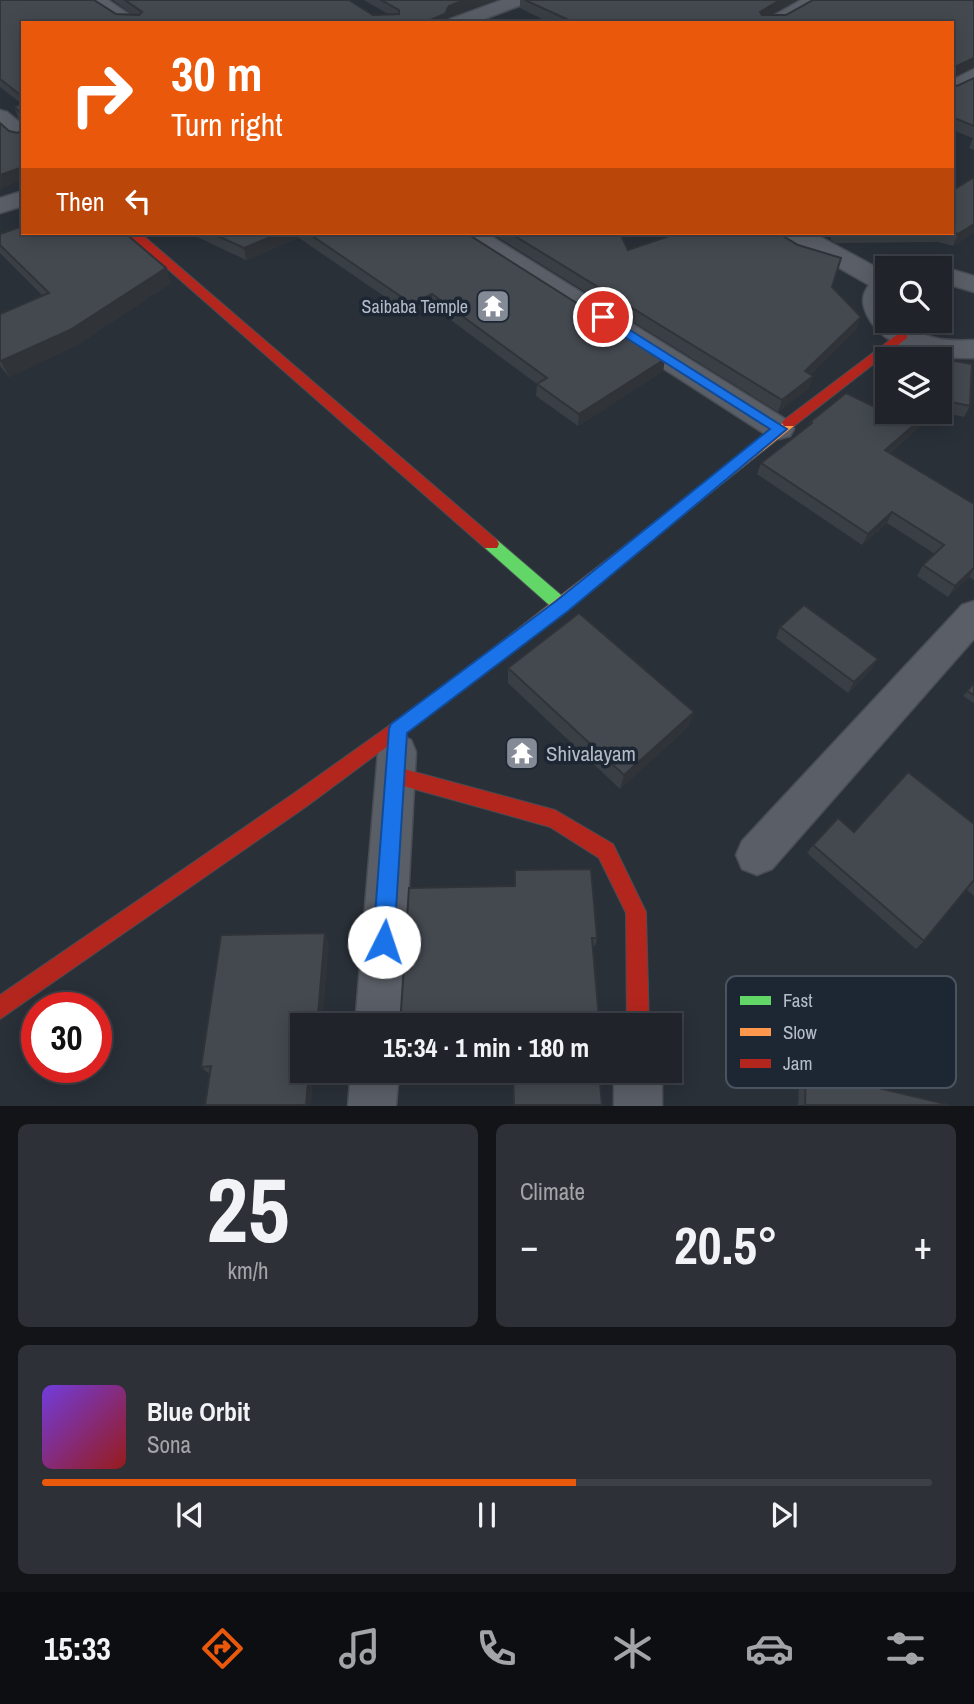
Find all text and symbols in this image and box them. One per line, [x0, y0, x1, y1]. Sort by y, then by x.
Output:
text: 30 m [171, 40, 263, 106]
icon: right [56, 49, 147, 140]
text: Turn right [171, 103, 283, 146]
icon: left [119, 182, 157, 220]
text: Then [56, 184, 105, 219]
map controls [875, 256, 952, 424]
button: search [875, 256, 952, 333]
temple icon: Saibaba Temple [474, 287, 512, 325]
pin [573, 287, 633, 347]
place label: Saibaba Temple [362, 294, 468, 319]
icon: arrive [584, 298, 622, 336]
button: layers [875, 347, 952, 424]
temple icon: Shivalayam [503, 734, 541, 772]
place label: Shivalayam [546, 739, 636, 768]
position arrow [347, 905, 421, 979]
legend [726, 976, 956, 1088]
text: Fast [783, 987, 813, 1013]
speed limit sign: 30 [21, 992, 112, 1083]
text: Slow [783, 1019, 818, 1045]
text: 15:34 · 1 min · 180 m [383, 1030, 589, 1065]
text: Jam [783, 1050, 812, 1076]
text: 25 [207, 1148, 290, 1270]
text: Climate [520, 1176, 585, 1207]
text: 20.5° [674, 1210, 778, 1280]
text: − [520, 1220, 538, 1271]
text: + [914, 1220, 932, 1271]
text: km/h [228, 1255, 268, 1286]
text: Blue Orbit [147, 1394, 250, 1429]
text: Sona [147, 1429, 191, 1460]
icon: previous [171, 1496, 209, 1534]
icon: pause [468, 1496, 506, 1534]
icon: next [765, 1496, 803, 1534]
icon: directions [198, 1624, 247, 1673]
icon: music [335, 1624, 384, 1673]
icon: phone [472, 1624, 521, 1673]
icon: climate [608, 1624, 657, 1673]
icon: car [745, 1624, 794, 1673]
icon: filters [881, 1624, 930, 1673]
text: 15:33 [44, 1627, 111, 1670]

